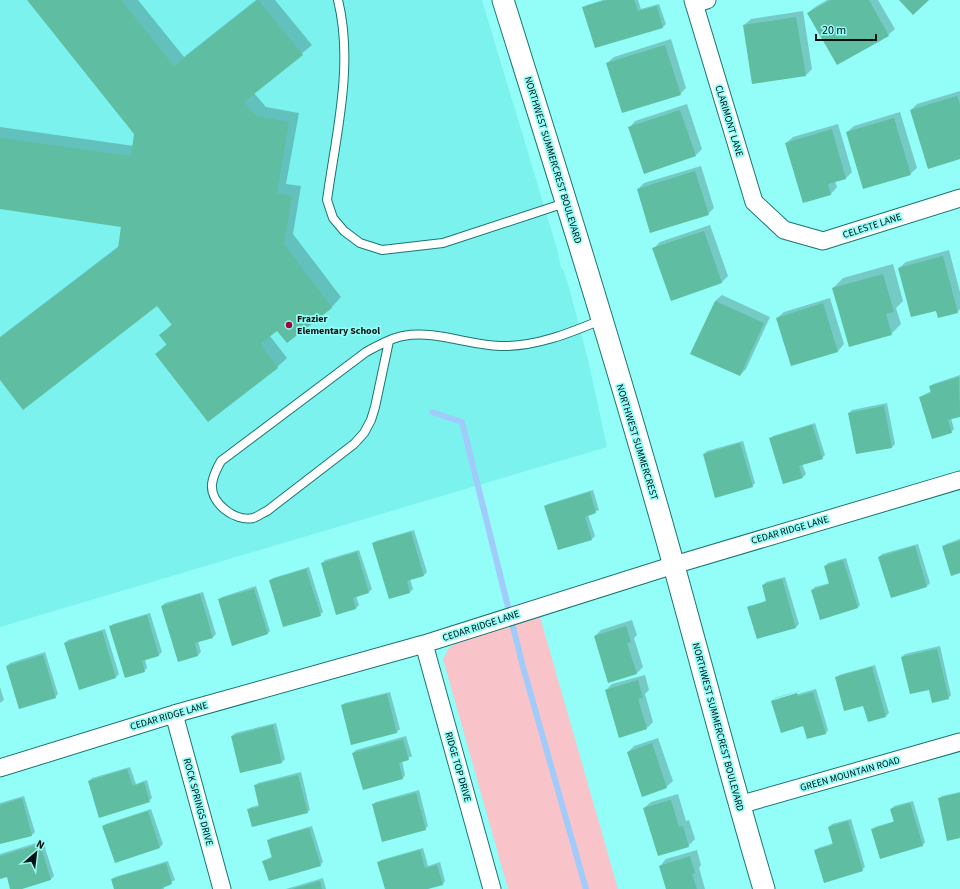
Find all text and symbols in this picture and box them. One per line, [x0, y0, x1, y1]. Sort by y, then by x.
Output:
scale bar [816, 16, 876, 42]
text: 20 m [822, 22, 846, 39]
street label: NORTHWEST SUMMERCREST BOULEVARD [521, 75, 585, 245]
street label: CLARIMONT LANE [711, 83, 747, 159]
street label: CELESTE LANE [841, 210, 903, 242]
place label: Frazier Elementary School [297, 312, 380, 338]
marker: Frazier Elementary School [284, 320, 294, 330]
street label: NORTHWEST SUMMERCREST [613, 382, 662, 502]
street label: CEDAR RIDGE LANE [750, 512, 830, 548]
street label: CEDAR RIDGE LANE [441, 607, 521, 645]
street label: NORTHWEST SUMMERCREST BOULEVARD [689, 641, 747, 813]
street label: CEDAR RIDGE LANE [129, 698, 209, 734]
street label: RIDGE TOP DRIVE [441, 730, 475, 804]
street label: GREEN MOUNTAIN ROAD [799, 753, 901, 795]
street label: ROCK SPRINGS DRIVE [180, 757, 216, 847]
north arrow [16, 833, 56, 873]
text: N [34, 836, 47, 853]

